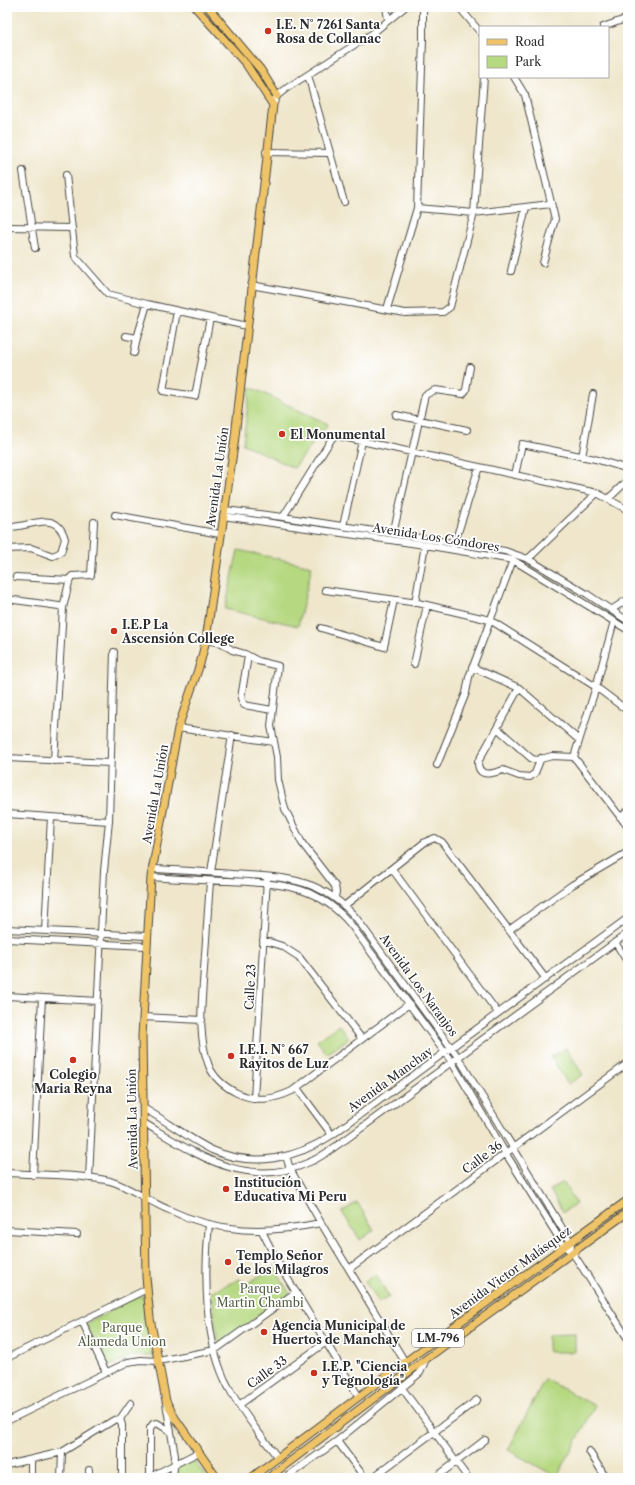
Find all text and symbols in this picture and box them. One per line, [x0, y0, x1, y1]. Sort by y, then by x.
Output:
place label: I.E. N° 7261 Santa Rosa de Collanac [276, 17, 381, 46]
marker: I.E. N° 7261 Santa Rosa de Collanac [263, 26, 273, 36]
legend [479, 26, 609, 78]
text: Road [515, 34, 545, 49]
text: Park [515, 54, 542, 69]
street label: Avenida La Unión [202, 425, 232, 529]
place label: El Monumental [290, 427, 385, 442]
marker: El Monumental [277, 429, 287, 439]
street label: Avenida Los Cóndores [371, 519, 500, 554]
place label: I.E.P La Ascensión College [121, 617, 235, 646]
marker: I.E.P La Ascensión College [109, 626, 119, 636]
street label: Avenida La Unión [139, 742, 171, 846]
street label: Avenida Los Naranjos [376, 930, 461, 1039]
street label: Calle 23 [241, 964, 259, 1010]
place label: I.E.I. N° 667 Rayitos de Luz [239, 1042, 329, 1071]
street label: Avenida Manchay [344, 1043, 436, 1115]
marker: I.E.I. N° 667 Rayitos de Luz [226, 1051, 236, 1061]
marker: Colegio Maria Reyna [68, 1055, 78, 1065]
place label: Colegio Maria Reyna [34, 1067, 113, 1096]
street label: Avenida La Unión [124, 1068, 140, 1171]
street label: Calle 36 [459, 1137, 505, 1177]
place label: Institución Educativa Mi Peru [234, 1175, 347, 1204]
marker: Institución Educativa Mi Peru [221, 1184, 231, 1194]
street label: Avenida Victor Malásquez [445, 1223, 574, 1322]
place label: Templo Señor de los Milagros [236, 1248, 329, 1277]
marker: Templo Señor de los Milagros [223, 1257, 233, 1267]
park label: Parque Martin Chambi [216, 1281, 304, 1310]
place label: Agencia Municipal de Huertos de Manchay [271, 1318, 405, 1347]
park label: Parque Alameda Union [77, 1320, 167, 1349]
marker: Agencia Municipal de Huertos de Manchay [259, 1327, 269, 1337]
road number: LM-796 [412, 1329, 464, 1347]
street label: Calle 33 [244, 1352, 290, 1392]
place label: I.E.P. "Ciencia y Tegnología" [321, 1359, 409, 1388]
marker: I.E.P. "Ciencia y Tegnología" [309, 1368, 319, 1378]

